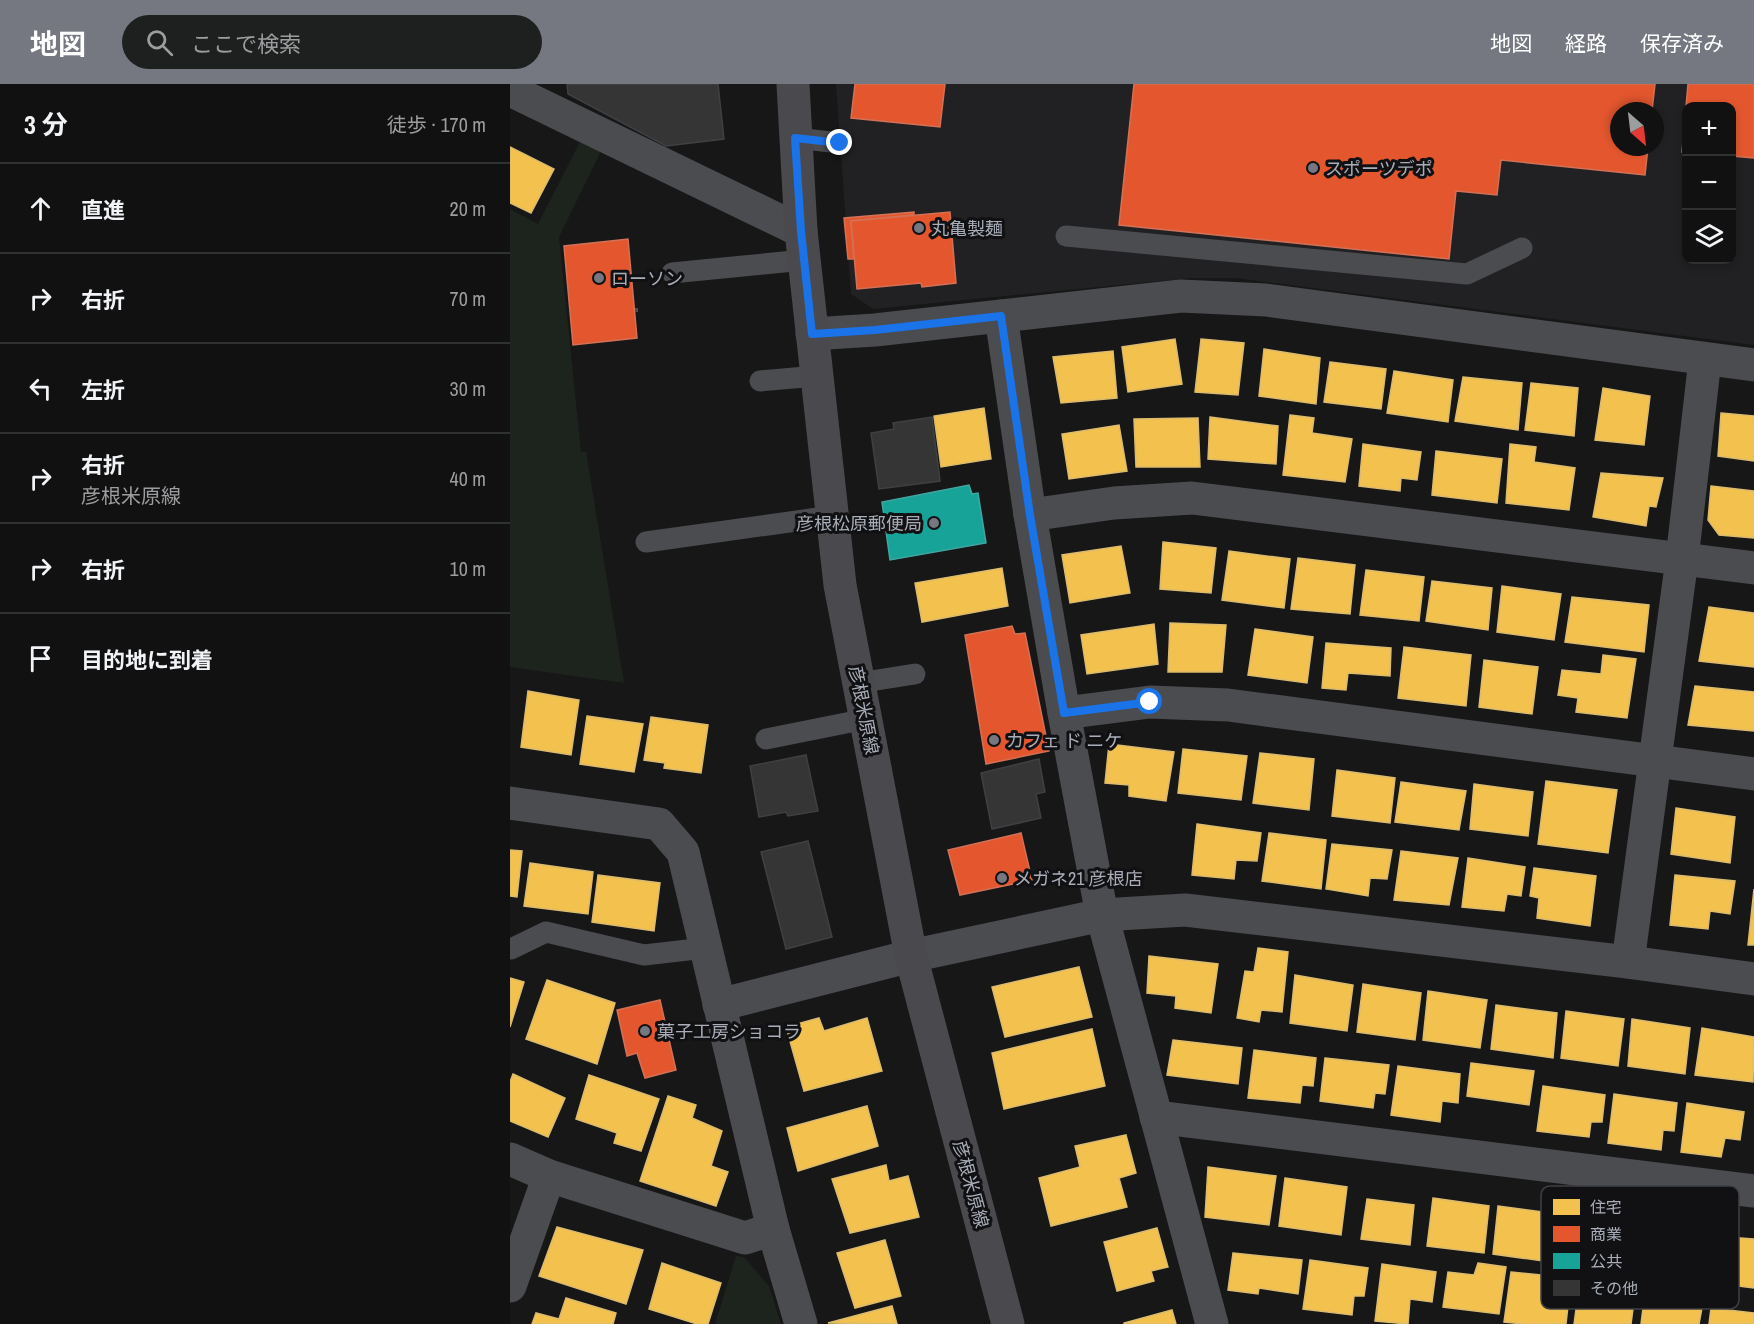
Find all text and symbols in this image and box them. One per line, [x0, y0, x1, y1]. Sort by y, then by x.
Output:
search box [122, 15, 542, 69]
text: 地図 [30, 25, 86, 63]
icon: search [143, 26, 176, 59]
text: ここで検索 [191, 29, 301, 59]
text: 地図 [1490, 29, 1532, 58]
text: 経路 [1565, 29, 1607, 58]
text: 保存済み [1640, 29, 1724, 58]
north arrow [1610, 102, 1664, 156]
map controls [1682, 102, 1736, 264]
button: + [1682, 102, 1736, 156]
text: 3 分 [24, 107, 68, 142]
text: 徒歩 · 170 m [387, 111, 486, 138]
route end [826, 129, 852, 155]
place label: スポーツデポ [1325, 156, 1433, 181]
button: − [1682, 156, 1736, 210]
marker: スポーツデポ [1306, 161, 1320, 175]
icon: ahead [24, 192, 57, 225]
text: 直進 [81, 195, 125, 225]
text: 20 m [450, 195, 486, 222]
button: layers [1682, 210, 1736, 264]
place label: 丸亀製麺 [931, 216, 1003, 241]
marker: 丸亀製麺 [912, 221, 926, 235]
place label: ローソン [611, 266, 683, 291]
marker: ローソン [592, 271, 606, 285]
icon: right [24, 282, 57, 315]
text: 右折 [81, 285, 125, 315]
text: 70 m [450, 285, 486, 312]
icon: left [24, 372, 57, 405]
text: 左折 [81, 375, 125, 405]
text: 30 m [450, 375, 486, 402]
text: 右折 [81, 450, 125, 480]
icon: right [24, 462, 57, 495]
text: 40 m [450, 465, 486, 492]
text: 彦根米原線 [81, 482, 181, 509]
place label: 彦根松原郵便局 [796, 511, 922, 536]
marker: 彦根松原郵便局 [927, 516, 941, 530]
icon: right [24, 552, 57, 585]
text: 右折 [81, 555, 125, 585]
text: 10 m [450, 555, 486, 582]
icon: arrive [24, 642, 57, 675]
text: 目的地に到着 [81, 645, 213, 675]
street label: 彦根米原線 [843, 663, 885, 757]
route start [1136, 688, 1162, 714]
place label: カフェ ド ニケ [1006, 728, 1122, 753]
marker: カフェ ド ニケ [987, 733, 1001, 747]
place label: メガネ21 彦根店 [1014, 866, 1143, 891]
marker: メガネ21 彦根店 [995, 871, 1009, 885]
place label: 菓子工房ショコラ [657, 1019, 801, 1044]
marker: 菓子工房ショコラ [638, 1024, 652, 1038]
street label: 彦根米原線 [947, 1137, 995, 1231]
legend [1541, 1186, 1739, 1309]
text: 住宅 [1590, 1196, 1622, 1218]
text: 商業 [1590, 1223, 1622, 1245]
text: 公共 [1590, 1250, 1622, 1272]
text: その他 [1590, 1277, 1638, 1299]

